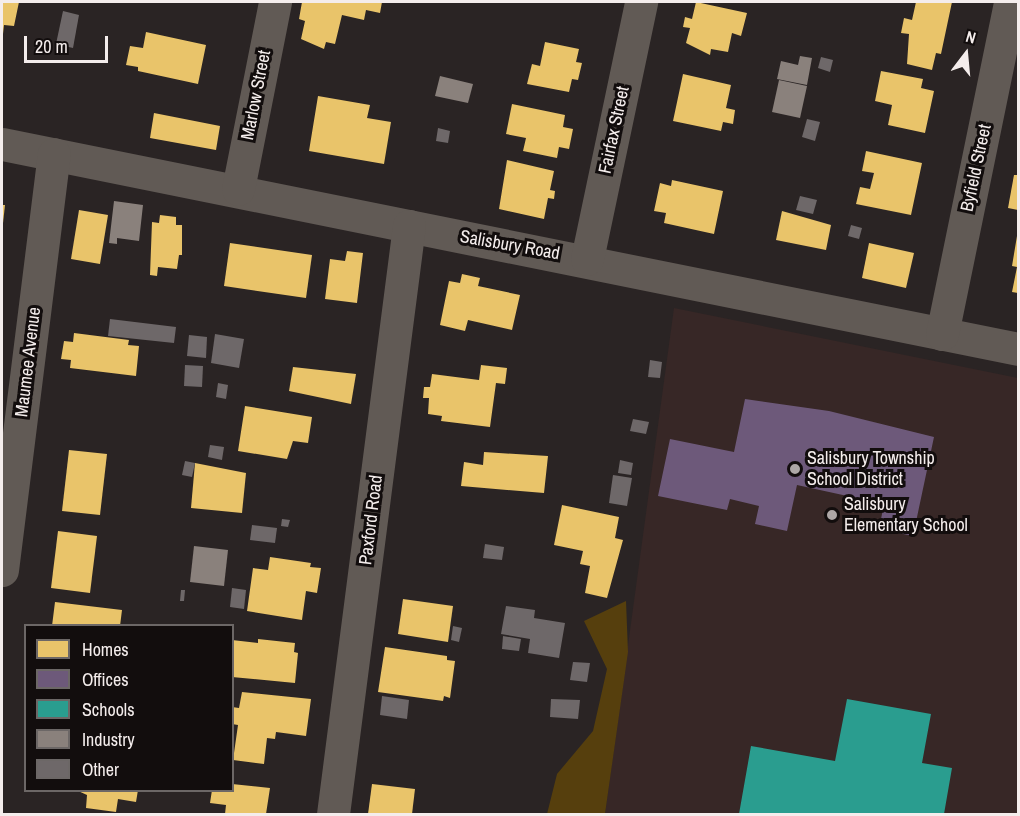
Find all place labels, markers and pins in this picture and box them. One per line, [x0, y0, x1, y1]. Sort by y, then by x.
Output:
place label: Salisbury Township School District [807, 448, 935, 490]
marker: Salisbury Township School District [788, 462, 802, 476]
place label: Salisbury Elementary School [844, 494, 968, 536]
marker: Salisbury Elementary School [825, 508, 839, 522]

